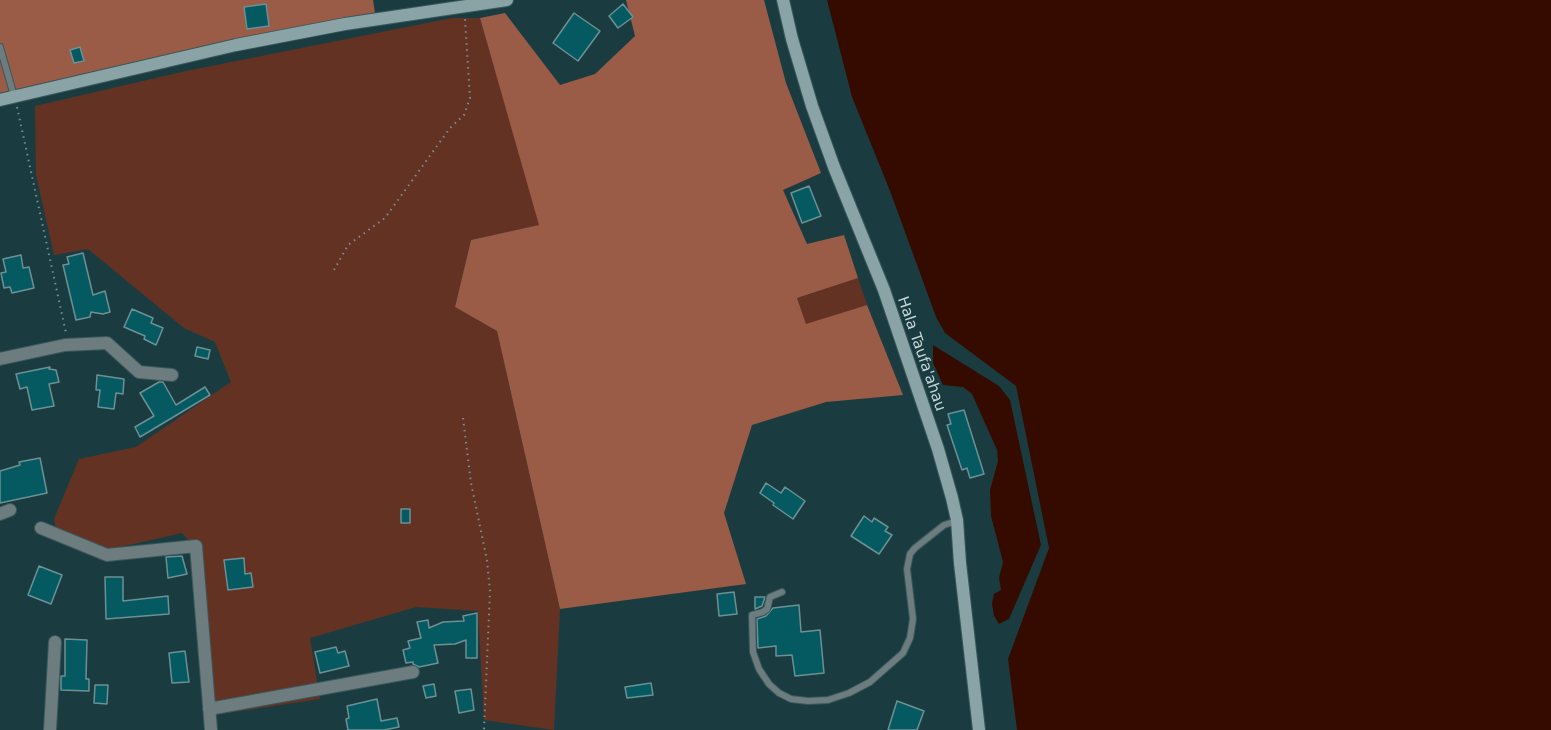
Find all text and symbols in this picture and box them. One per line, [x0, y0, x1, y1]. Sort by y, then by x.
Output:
street label: Hala Taufa'ahau [893, 294, 949, 414]

